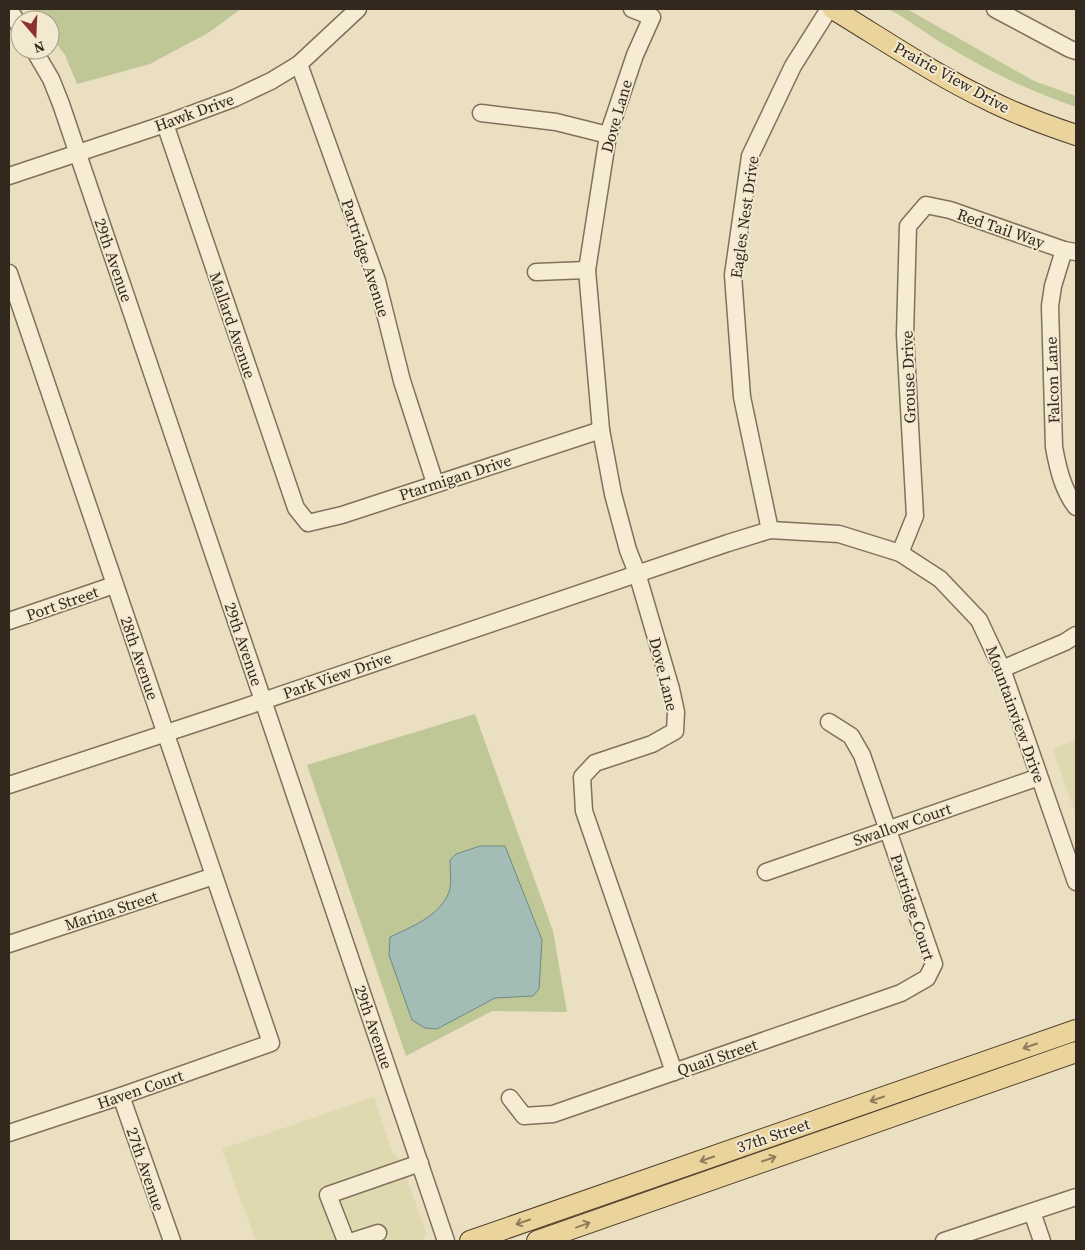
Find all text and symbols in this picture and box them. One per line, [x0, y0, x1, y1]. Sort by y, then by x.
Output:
north arrow [10, 10, 60, 60]
text: N [31, 36, 47, 58]
street label: Prairie View Drive [890, 36, 1014, 118]
street label: Dove Lane [595, 77, 637, 155]
street label: Hawk Drive [151, 87, 237, 137]
street label: Eagles Nest Drive [725, 154, 763, 280]
street label: Partridge Avenue [337, 196, 395, 320]
street label: Red Tail Way [954, 203, 1048, 254]
street label: 29th Avenue [89, 215, 139, 305]
street label: Mallard Avenue [204, 269, 262, 381]
street label: Grouse Drive [895, 330, 921, 424]
street label: Falcon Lane [1039, 336, 1065, 424]
street label: Ptarmigan Drive [396, 448, 514, 506]
street label: Port Street [23, 580, 102, 626]
street label: 29th Avenue [219, 599, 269, 689]
street label: 28th Avenue [115, 613, 165, 703]
street label: Dove Lane [644, 635, 684, 713]
street label: Mountainview Drive [981, 642, 1051, 786]
street label: Park View Drive [280, 646, 394, 704]
street label: Swallow Court [850, 797, 955, 851]
street label: Partridge Court [885, 851, 941, 964]
street label: Marina Street [62, 884, 161, 935]
street label: 29th Avenue [349, 982, 399, 1072]
street label: Quail Street [674, 1033, 761, 1081]
one-way arrow [1023, 1042, 1038, 1051]
street label: Haven Court [94, 1064, 187, 1114]
one-way arrow [869, 1095, 885, 1104]
street label: 37th Street [734, 1112, 813, 1158]
street label: 27th Avenue [121, 1124, 171, 1214]
one-way arrow [699, 1154, 715, 1164]
one-way arrow [761, 1154, 776, 1163]
one-way arrow [516, 1218, 532, 1228]
one-way arrow [574, 1220, 590, 1229]

